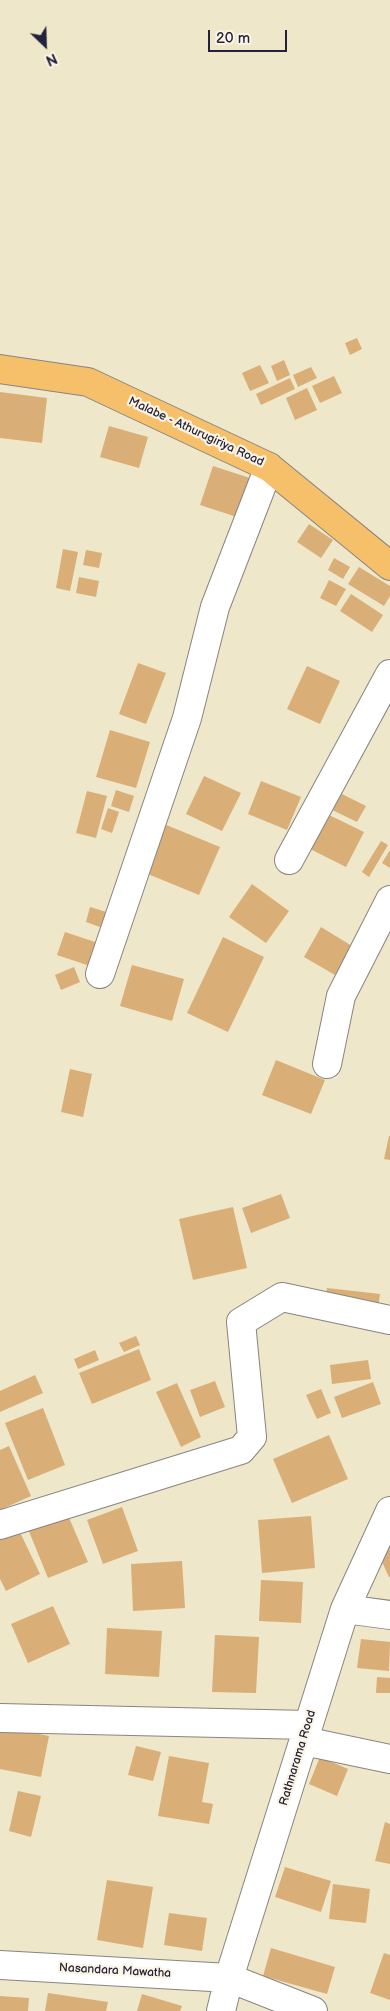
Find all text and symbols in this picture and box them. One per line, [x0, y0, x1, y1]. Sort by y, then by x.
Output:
north arrow [20, 20, 70, 70]
scale bar [210, 20, 289, 52]
text: 20 m [216, 29, 250, 48]
text: N [43, 49, 60, 69]
street label: Malabe - Athurugiriya Road [126, 394, 266, 470]
street label: Rathnarama Road [277, 1709, 319, 1807]
street label: Nasandara Mawatha [59, 1961, 171, 1981]

